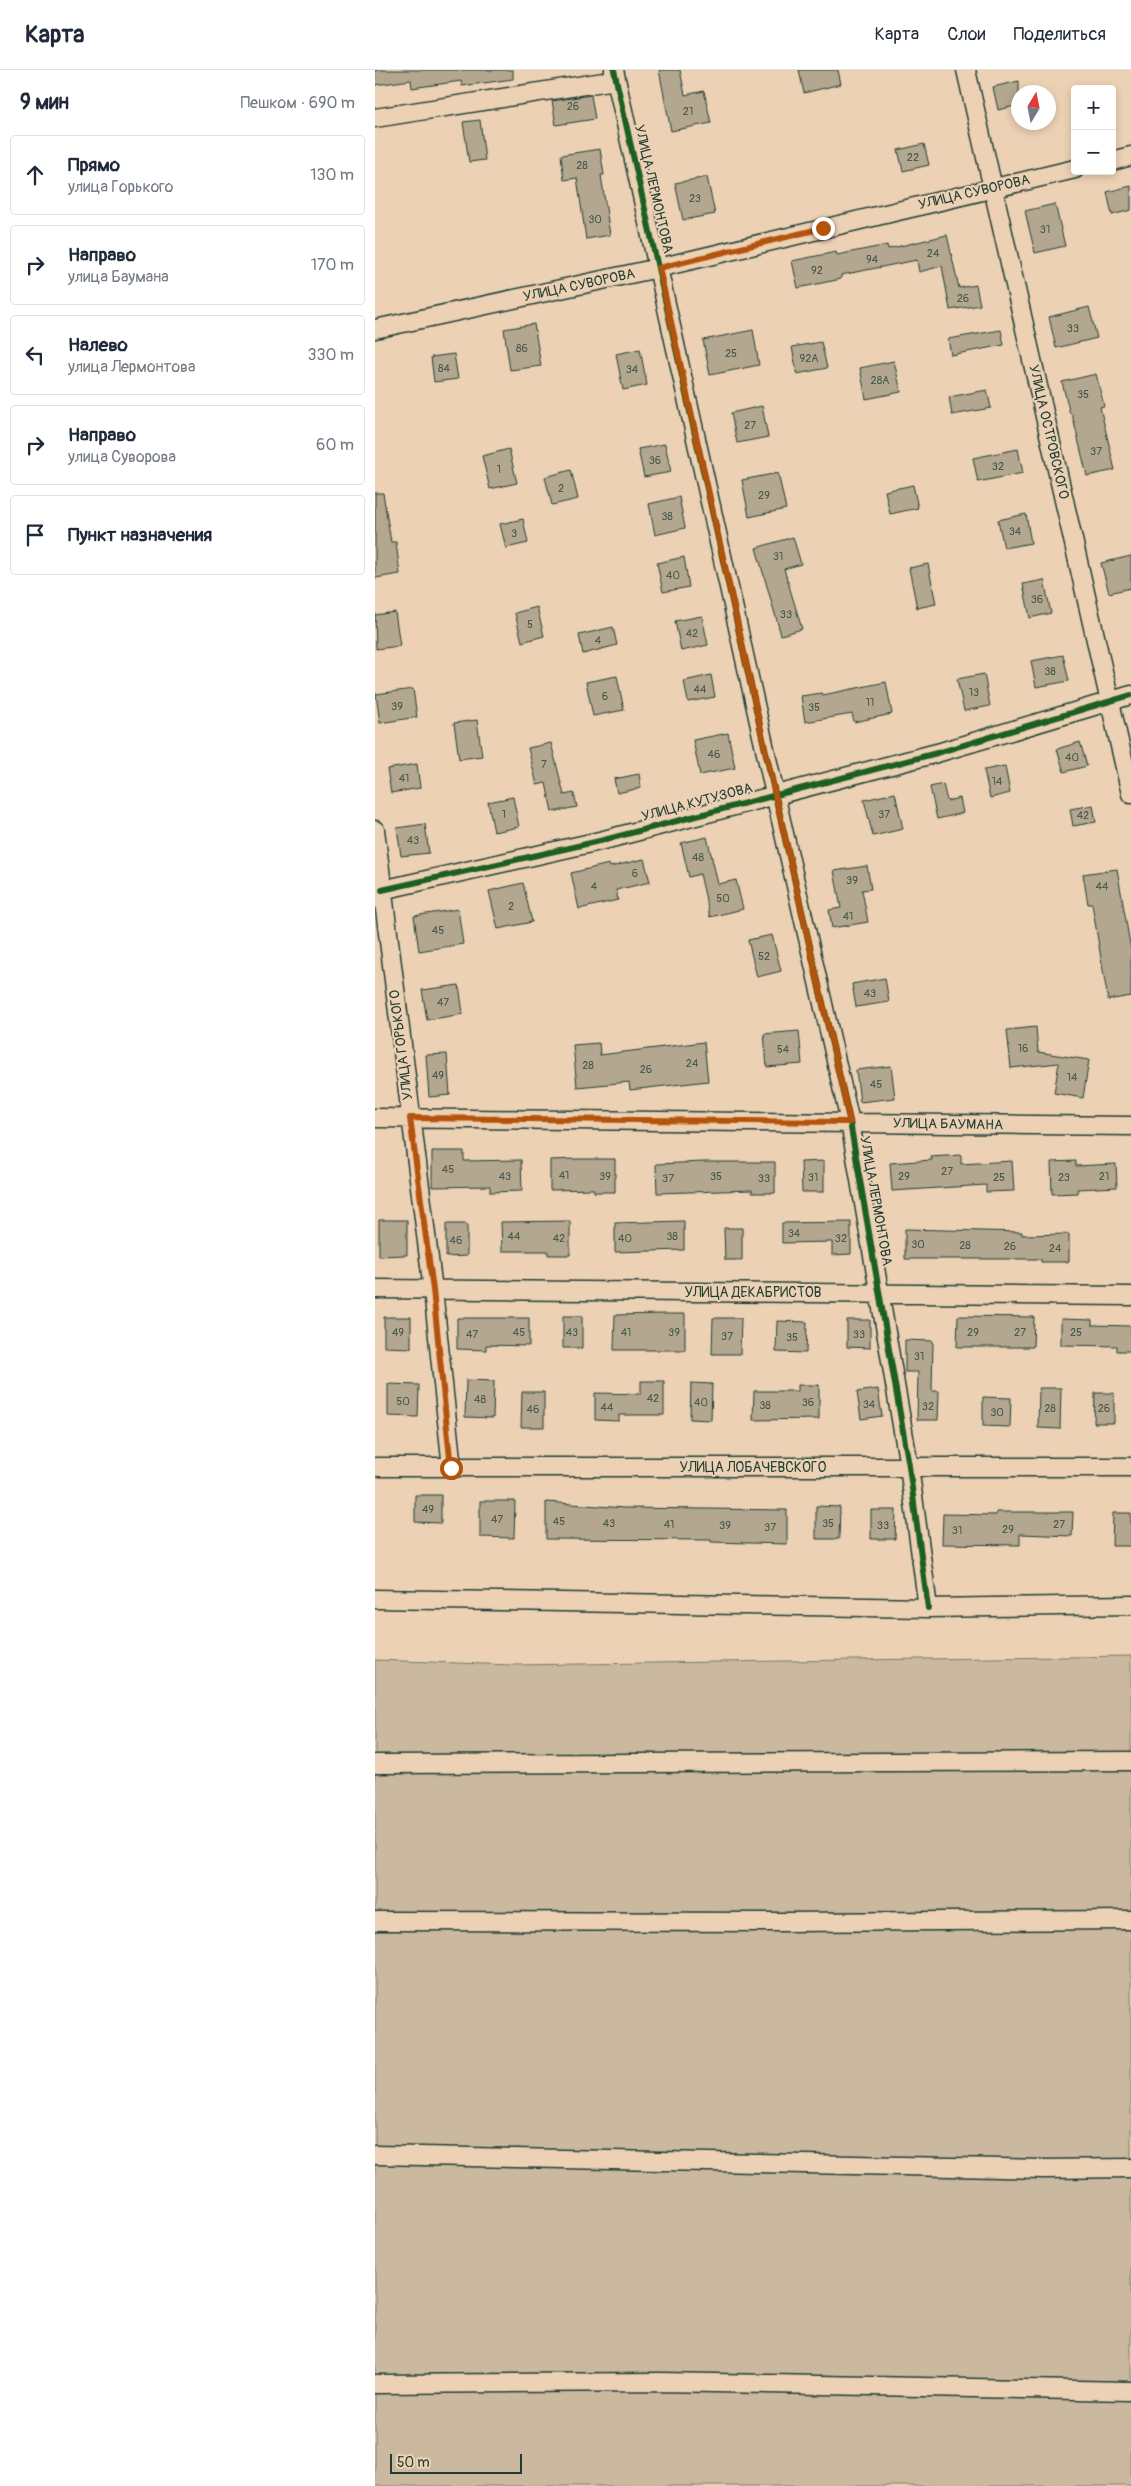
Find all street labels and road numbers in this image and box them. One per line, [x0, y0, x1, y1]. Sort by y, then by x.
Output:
street label: УЛИЦА ЛЕРМОНТОВА [631, 123, 677, 255]
street label: УЛИЦА СУВОРОВА [917, 171, 1031, 213]
street label: УЛИЦА СУВОРОВА [521, 265, 637, 305]
street label: УЛИЦА ОСТРОВСКОГО [1025, 363, 1073, 501]
street label: УЛИЦА КУТУЗОВА [640, 779, 754, 825]
street label: УЛИЦА ГОРЬКОГО [386, 989, 416, 1101]
street label: УЛИЦА БАУМАНА [893, 1115, 1003, 1133]
street label: УЛИЦА ЛЕРМОНТОВА [856, 1135, 896, 1267]
street label: УЛИЦА ДЕКАБРИСТОВ [684, 1284, 822, 1301]
street label: УЛИЦА ЛОБАЧЕВСКОГО [680, 1459, 827, 1476]

